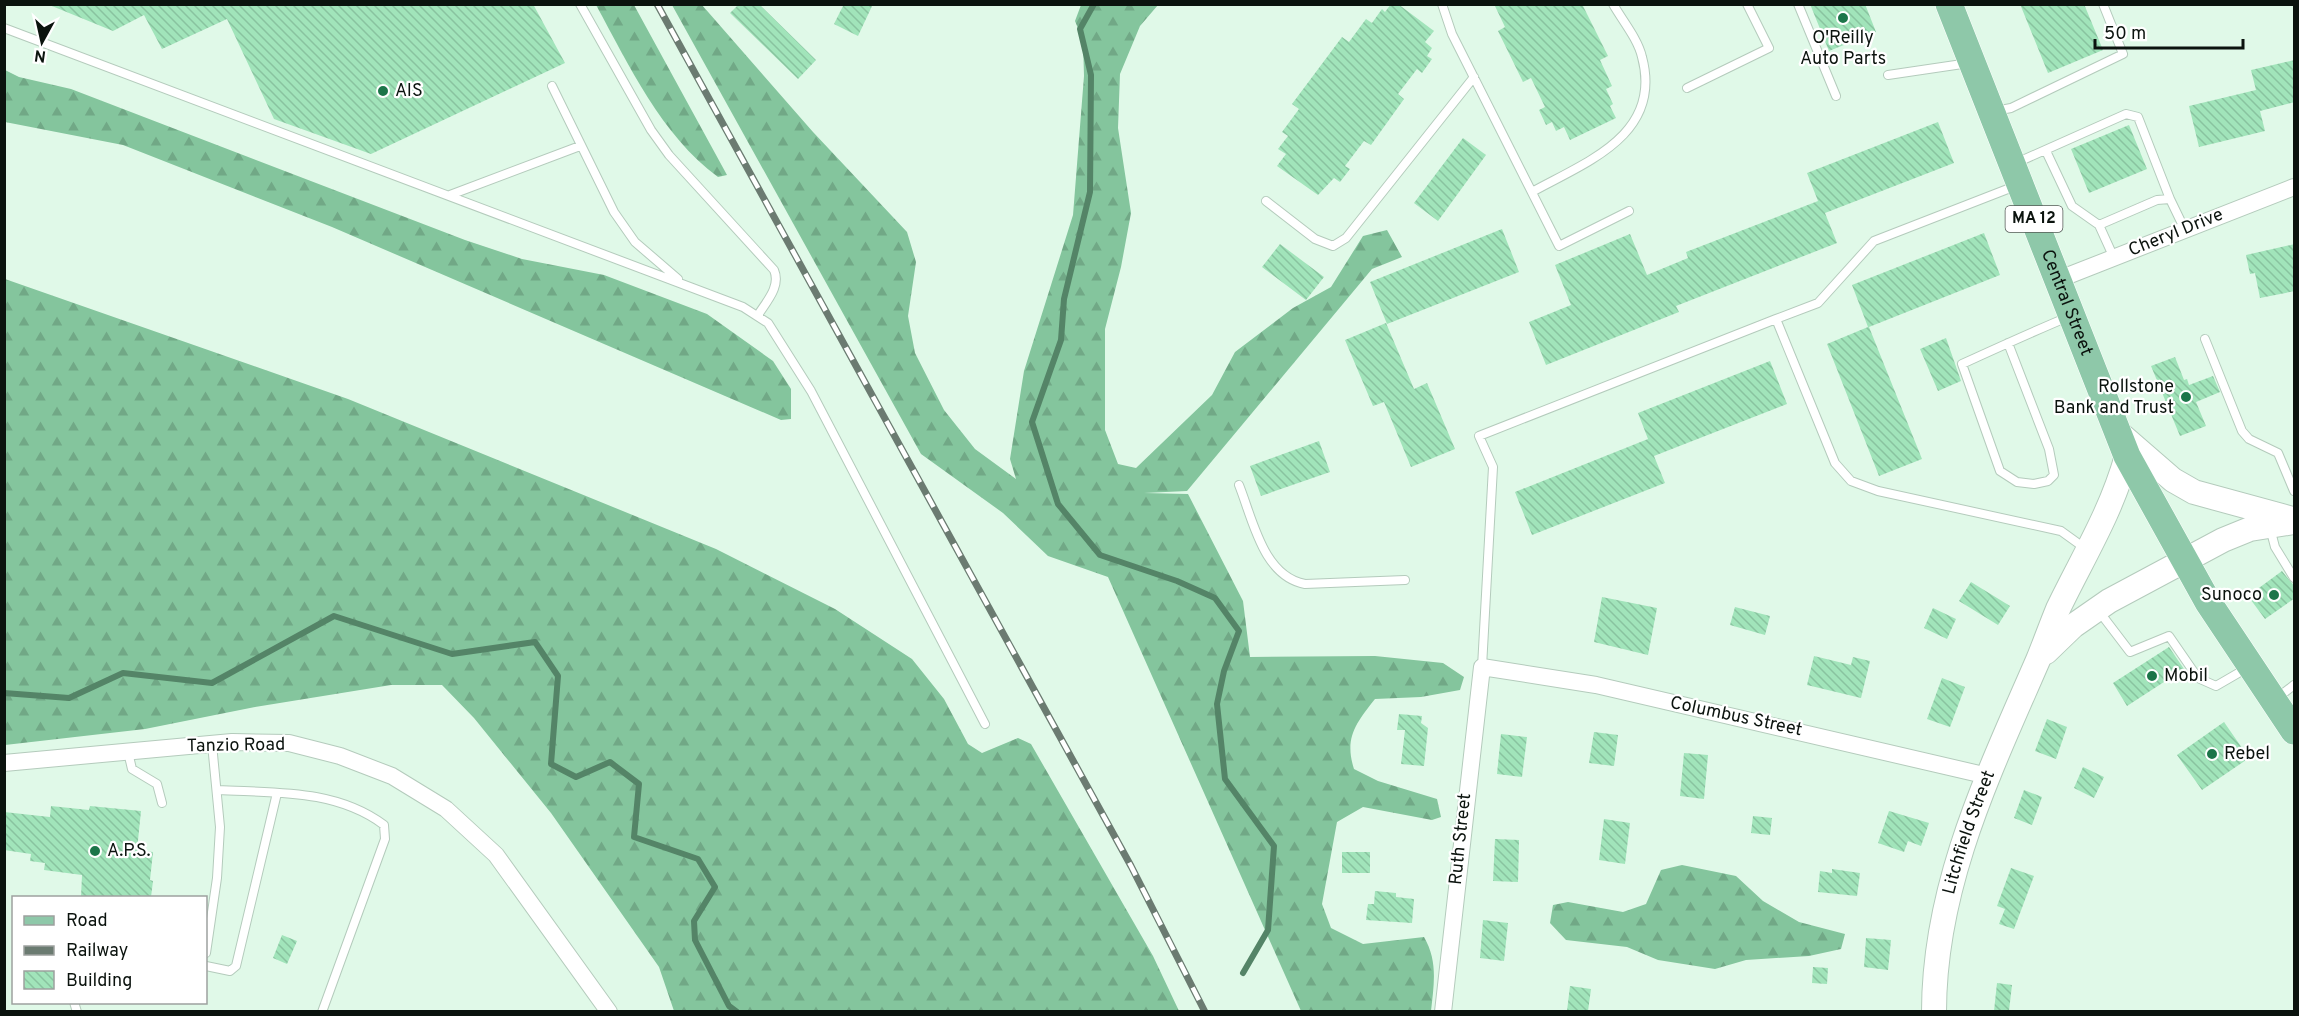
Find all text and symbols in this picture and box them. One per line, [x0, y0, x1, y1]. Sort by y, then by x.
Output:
marker: O'Reilly Auto Parts [1836, 11, 1850, 25]
north arrow [12, 12, 72, 72]
scale bar [2095, 12, 2244, 50]
text: 50 m [2104, 23, 2146, 46]
place label: O'Reilly Auto Parts [1800, 27, 1886, 71]
text: N [33, 44, 47, 66]
place label: AIS [395, 80, 423, 103]
marker: AIS [376, 84, 390, 98]
street label: Cheryl Drive [2125, 204, 2227, 262]
road number: MA 12 [2006, 206, 2062, 232]
street label: Central Street [2035, 246, 2098, 359]
place label: Rollstone Bank and Trust [2054, 376, 2174, 420]
marker: Rollstone Bank and Trust [2179, 390, 2193, 404]
place label: Sunoco [2201, 584, 2262, 607]
marker: Sunoco [2267, 588, 2281, 602]
place label: Mobil [2164, 665, 2208, 688]
marker: Mobil [2145, 669, 2159, 683]
street label: Columbus Street [1668, 692, 1804, 742]
street label: Tanzio Road [186, 734, 286, 758]
place label: Rebel [2224, 743, 2270, 766]
marker: Rebel [2205, 747, 2219, 761]
street label: Litchfield Street [1938, 767, 2001, 897]
street label: Ruth Street [1445, 792, 1477, 886]
place label: A.P.S. [107, 840, 150, 863]
marker: A.P.S. [88, 844, 102, 858]
legend [12, 896, 207, 1004]
text: Road [66, 910, 108, 933]
text: Railway [66, 940, 128, 963]
text: Building [66, 970, 132, 993]

